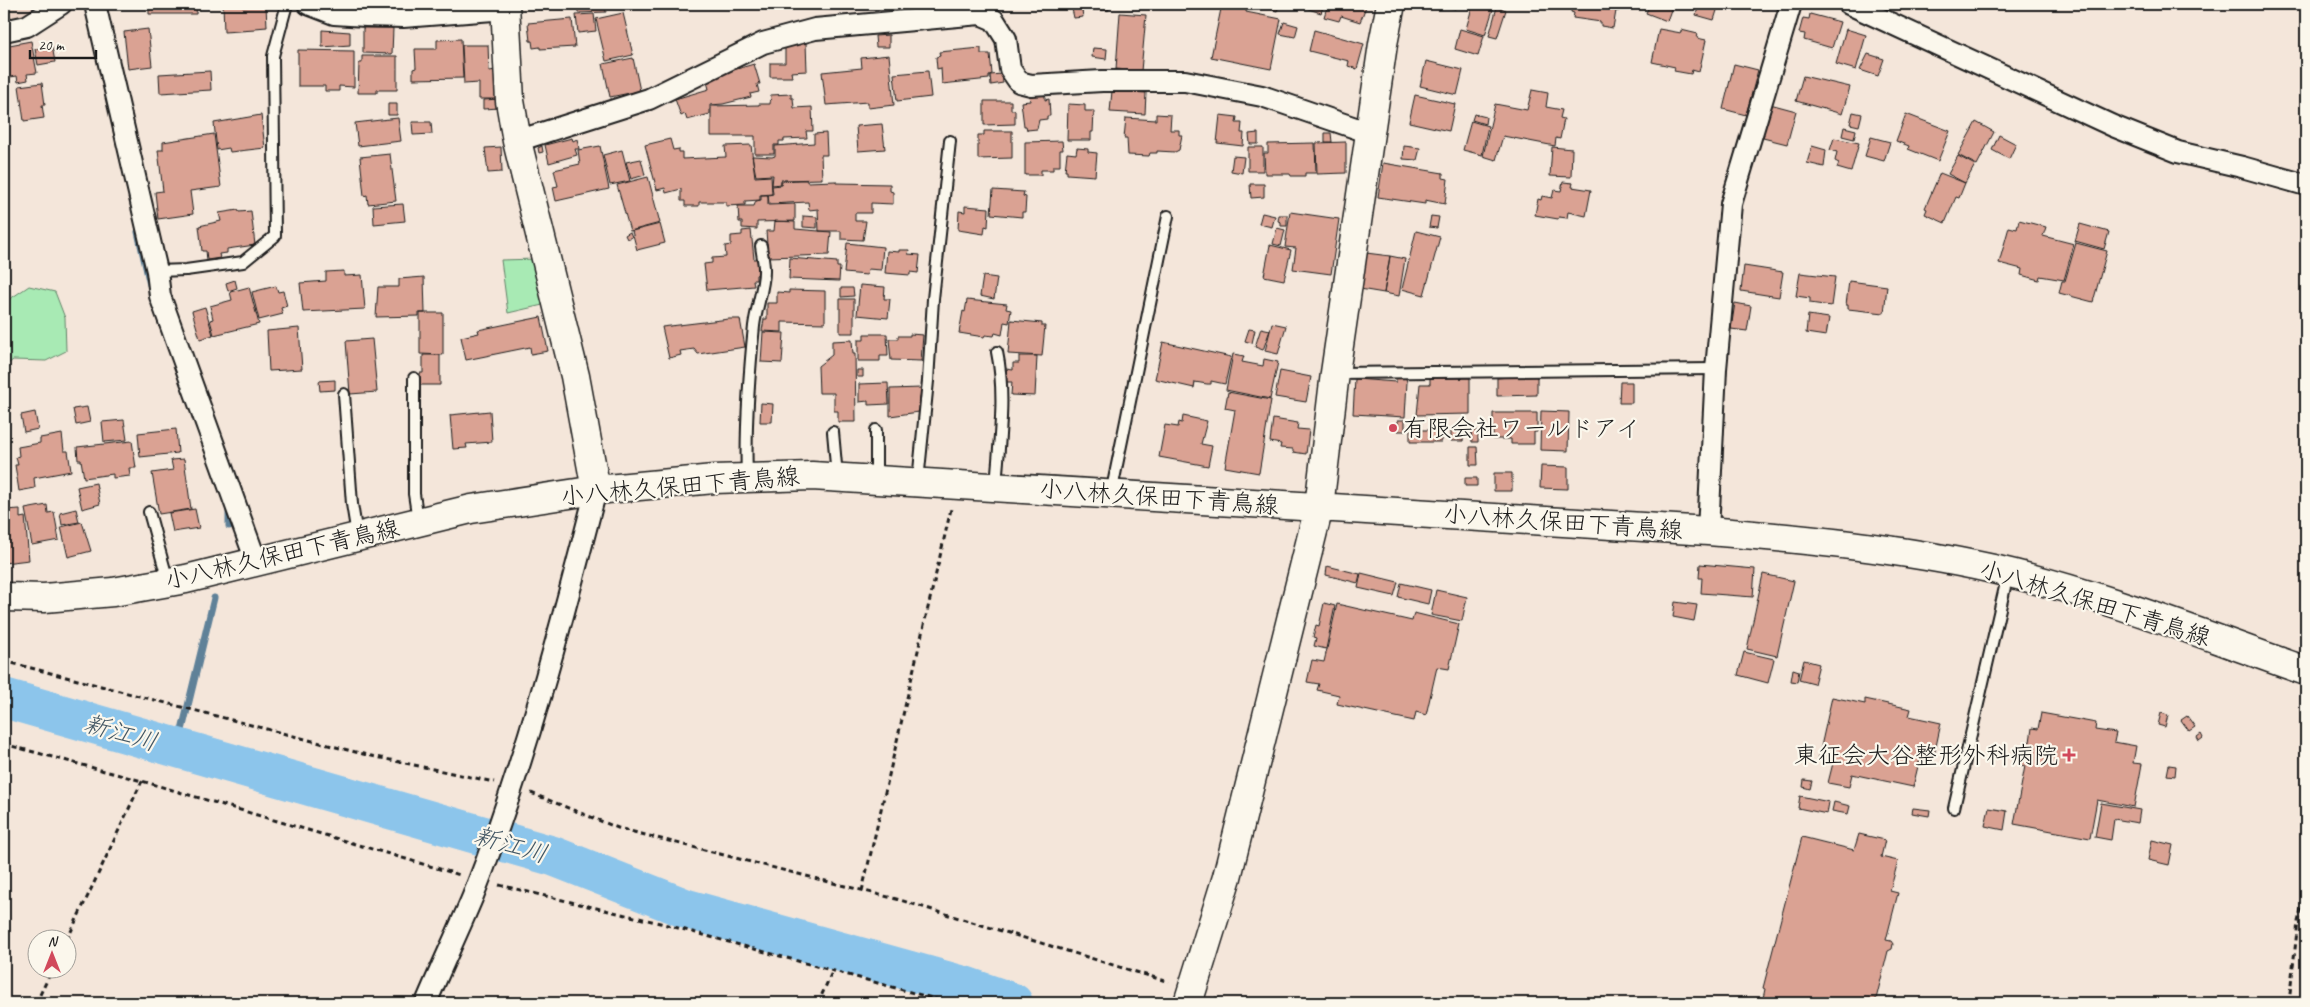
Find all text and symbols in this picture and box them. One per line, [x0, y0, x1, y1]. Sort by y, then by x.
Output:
scale bar [30, 28, 96, 60]
text: 20 m [38, 36, 65, 55]
place label: 有限会社ワールドアイ [1403, 413, 1640, 443]
marker: 有限会社ワールドアイ [1387, 422, 1399, 434]
street label: 小八林久保田下青鳥線 [559, 461, 801, 511]
street label: 小八林久保田下青鳥線 [1038, 474, 1280, 520]
street label: 小八林久保田下青鳥線 [1442, 499, 1684, 545]
street label: 小八林久保田下青鳥線 [162, 512, 402, 596]
street label: 小八林久保田下青鳥線 [1976, 554, 2214, 652]
water label: 新江川 [80, 707, 161, 759]
place label: 東征会大谷整形外科病院 [1794, 740, 2058, 770]
marker: 東征会大谷整形外科病院 [2062, 748, 2076, 762]
water label: 新江川 [470, 819, 551, 871]
north arrow [28, 930, 78, 980]
text: N [48, 933, 59, 950]

